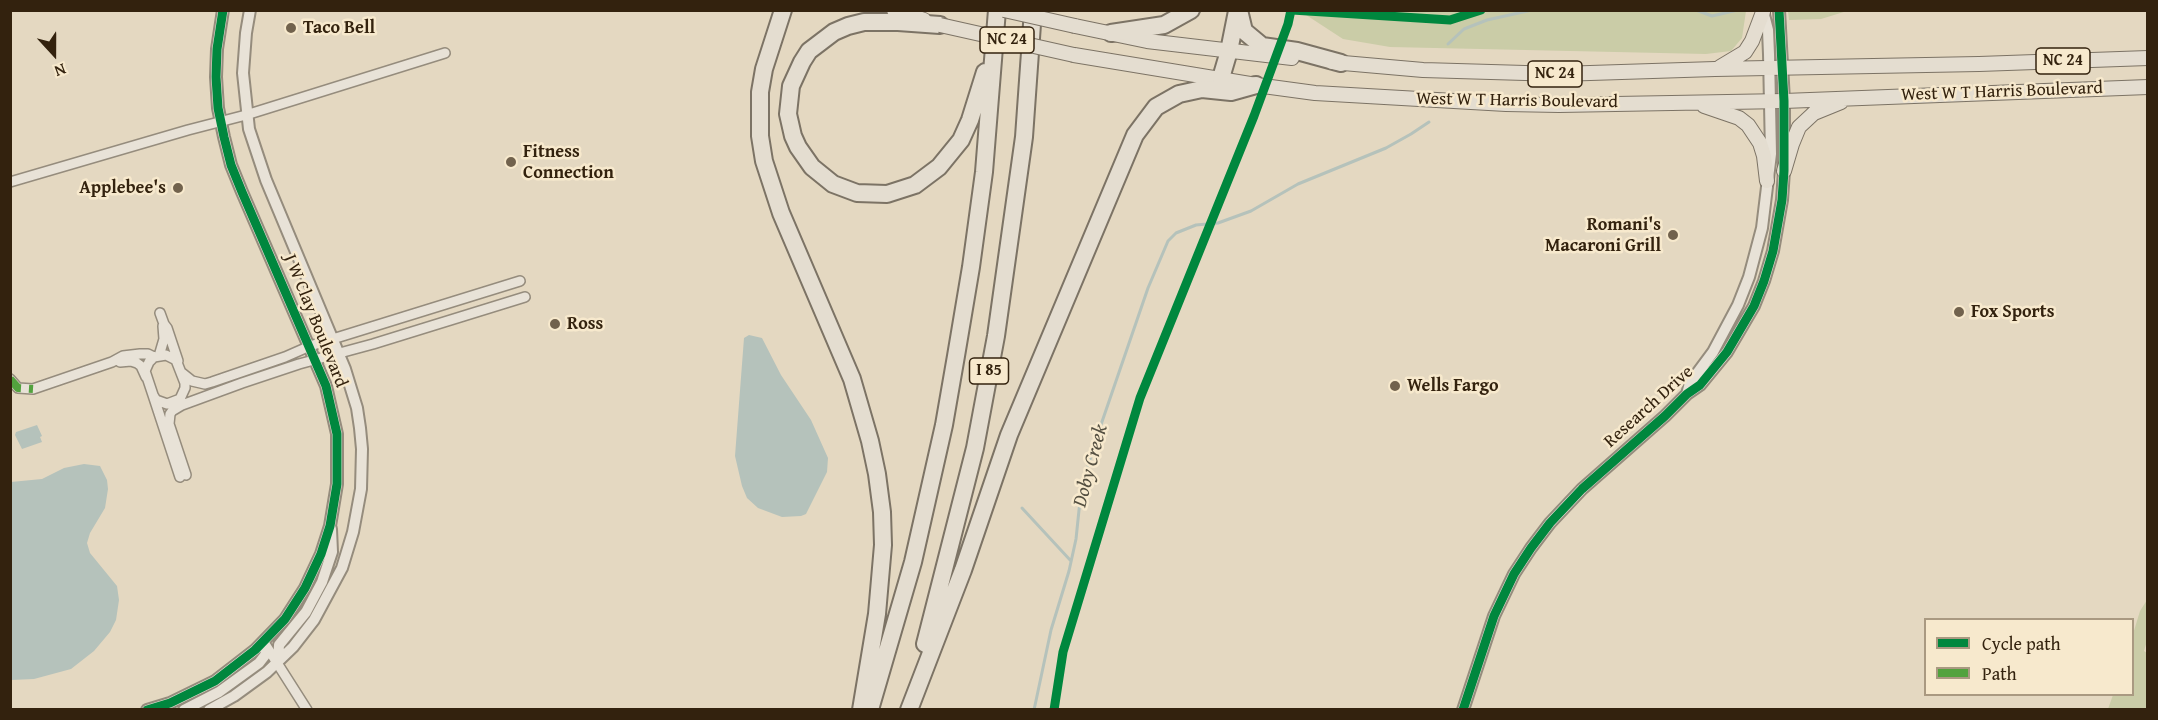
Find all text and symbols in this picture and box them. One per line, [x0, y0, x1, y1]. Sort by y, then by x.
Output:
place label: Taco Bell [303, 17, 375, 39]
marker: Taco Bell [284, 21, 298, 35]
north arrow [24, 24, 84, 84]
road number: NC 24 [980, 27, 1034, 53]
road number: NC 24 [2036, 48, 2090, 74]
text: N [51, 58, 70, 84]
road number: NC 24 [1528, 61, 1582, 87]
street label: West W T Harris Boulevard [1901, 78, 2103, 106]
street label: West W T Harris Boulevard [1416, 88, 1618, 114]
place label: Fitness Connection [523, 141, 614, 184]
marker: Fitness Connection [504, 155, 518, 169]
place label: Applebee's [79, 177, 166, 199]
marker: Applebee's [171, 181, 185, 195]
place label: Romani's Macaroni Grill [1545, 214, 1661, 256]
marker: Romani's Macaroni Grill [1666, 228, 1680, 242]
street label: J W Clay Boulevard [278, 251, 352, 391]
place label: Fox Sports [1971, 301, 2054, 323]
marker: Fox Sports [1952, 305, 1966, 319]
place label: Ross [567, 313, 603, 335]
marker: Ross [548, 317, 562, 331]
road number: I 85 [970, 358, 1008, 384]
street label: Research Drive [1600, 361, 1698, 453]
place label: Wells Fargo [1407, 375, 1498, 397]
marker: Wells Fargo [1388, 379, 1402, 393]
water label: Doby Creek [1068, 422, 1114, 510]
legend [1924, 618, 2134, 696]
text: Cycle path [1982, 630, 2061, 657]
text: Path [1982, 660, 2017, 687]

